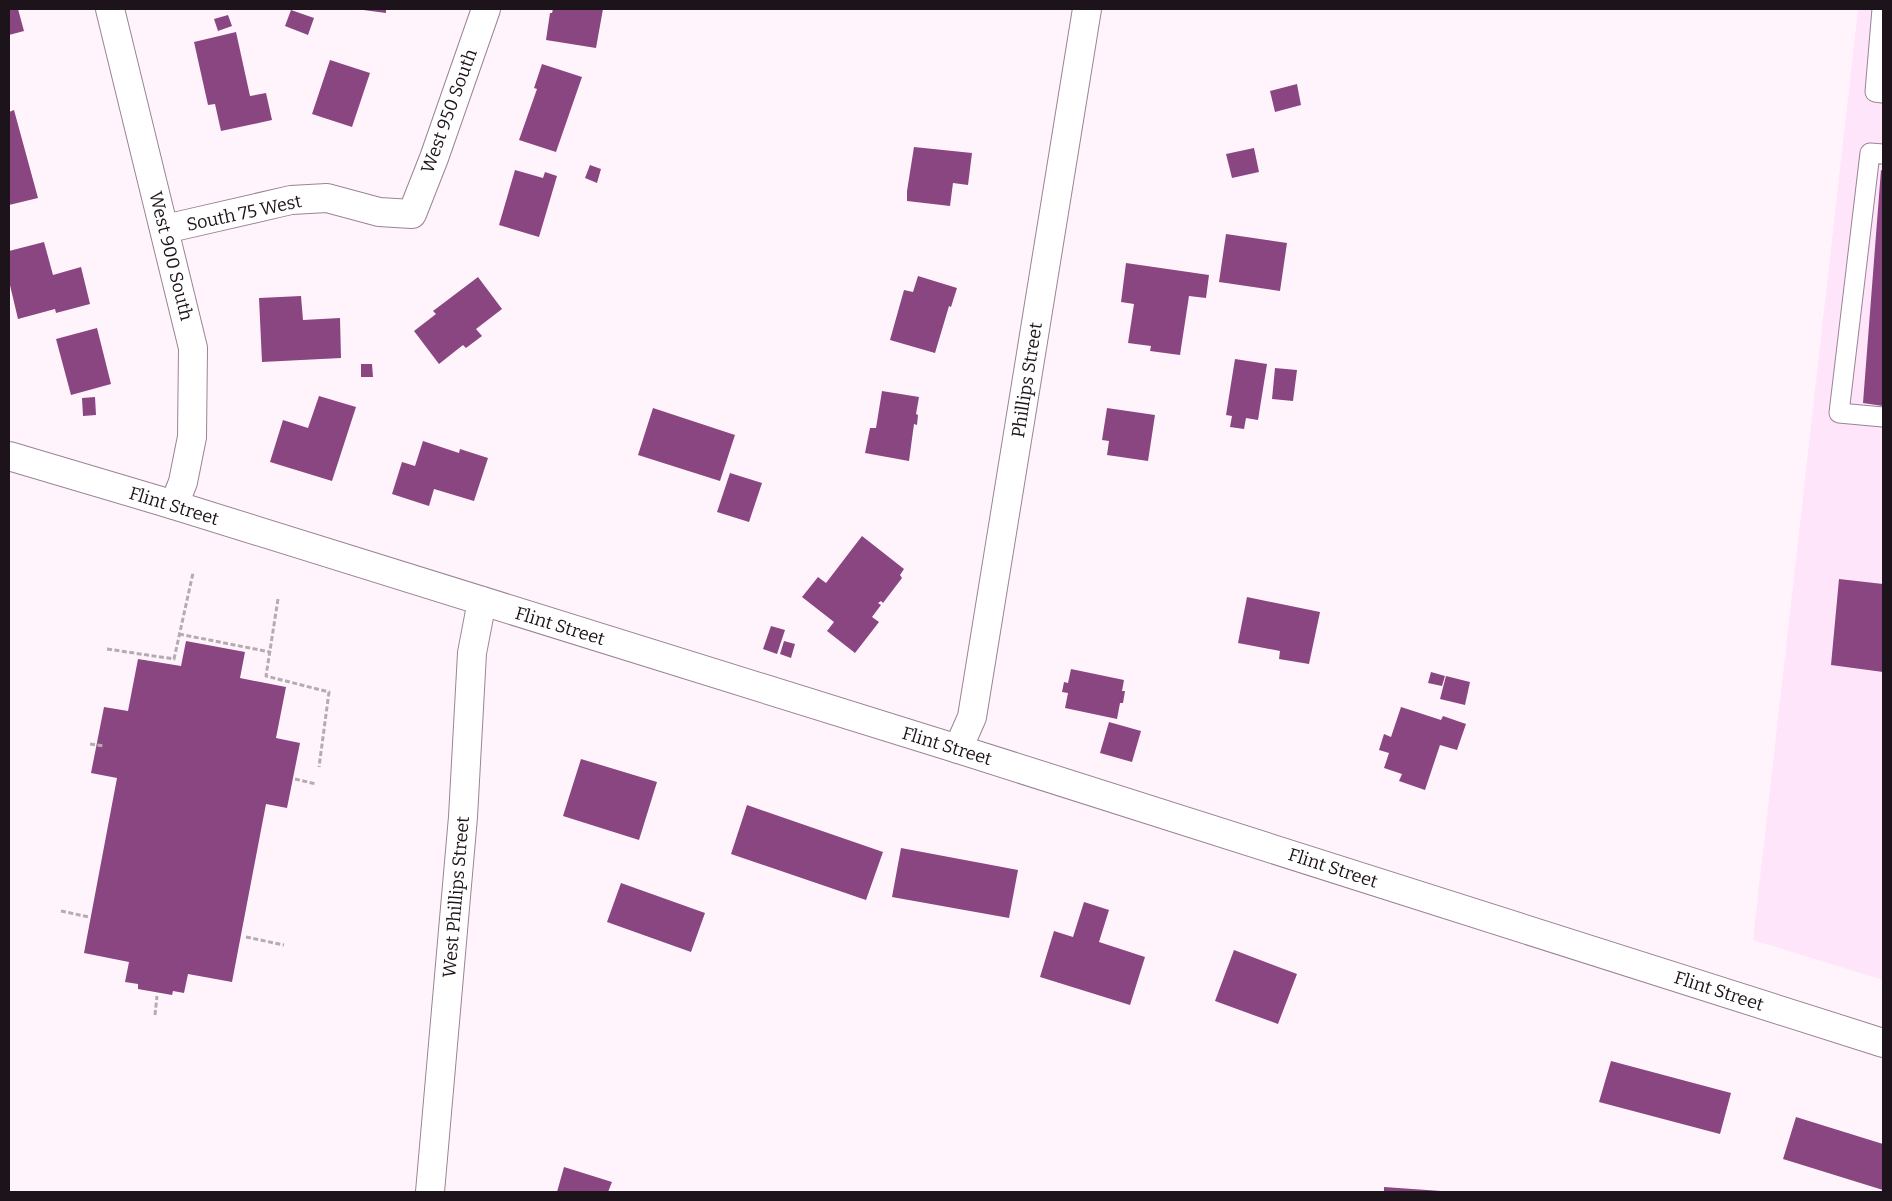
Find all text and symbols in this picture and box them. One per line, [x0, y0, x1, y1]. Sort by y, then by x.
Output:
street label: West 950 South [416, 46, 482, 176]
street label: West 900 South [144, 189, 198, 323]
street label: South 75 West [184, 190, 304, 236]
street label: Phillips Street [1007, 320, 1047, 439]
street label: Flint Street [126, 482, 222, 530]
street label: Flint Street [512, 602, 608, 650]
street label: Flint Street [899, 722, 995, 770]
street label: West Phillips Street [438, 815, 474, 979]
street label: Flint Street [1285, 843, 1381, 893]
street label: Flint Street [1671, 966, 1767, 1016]

